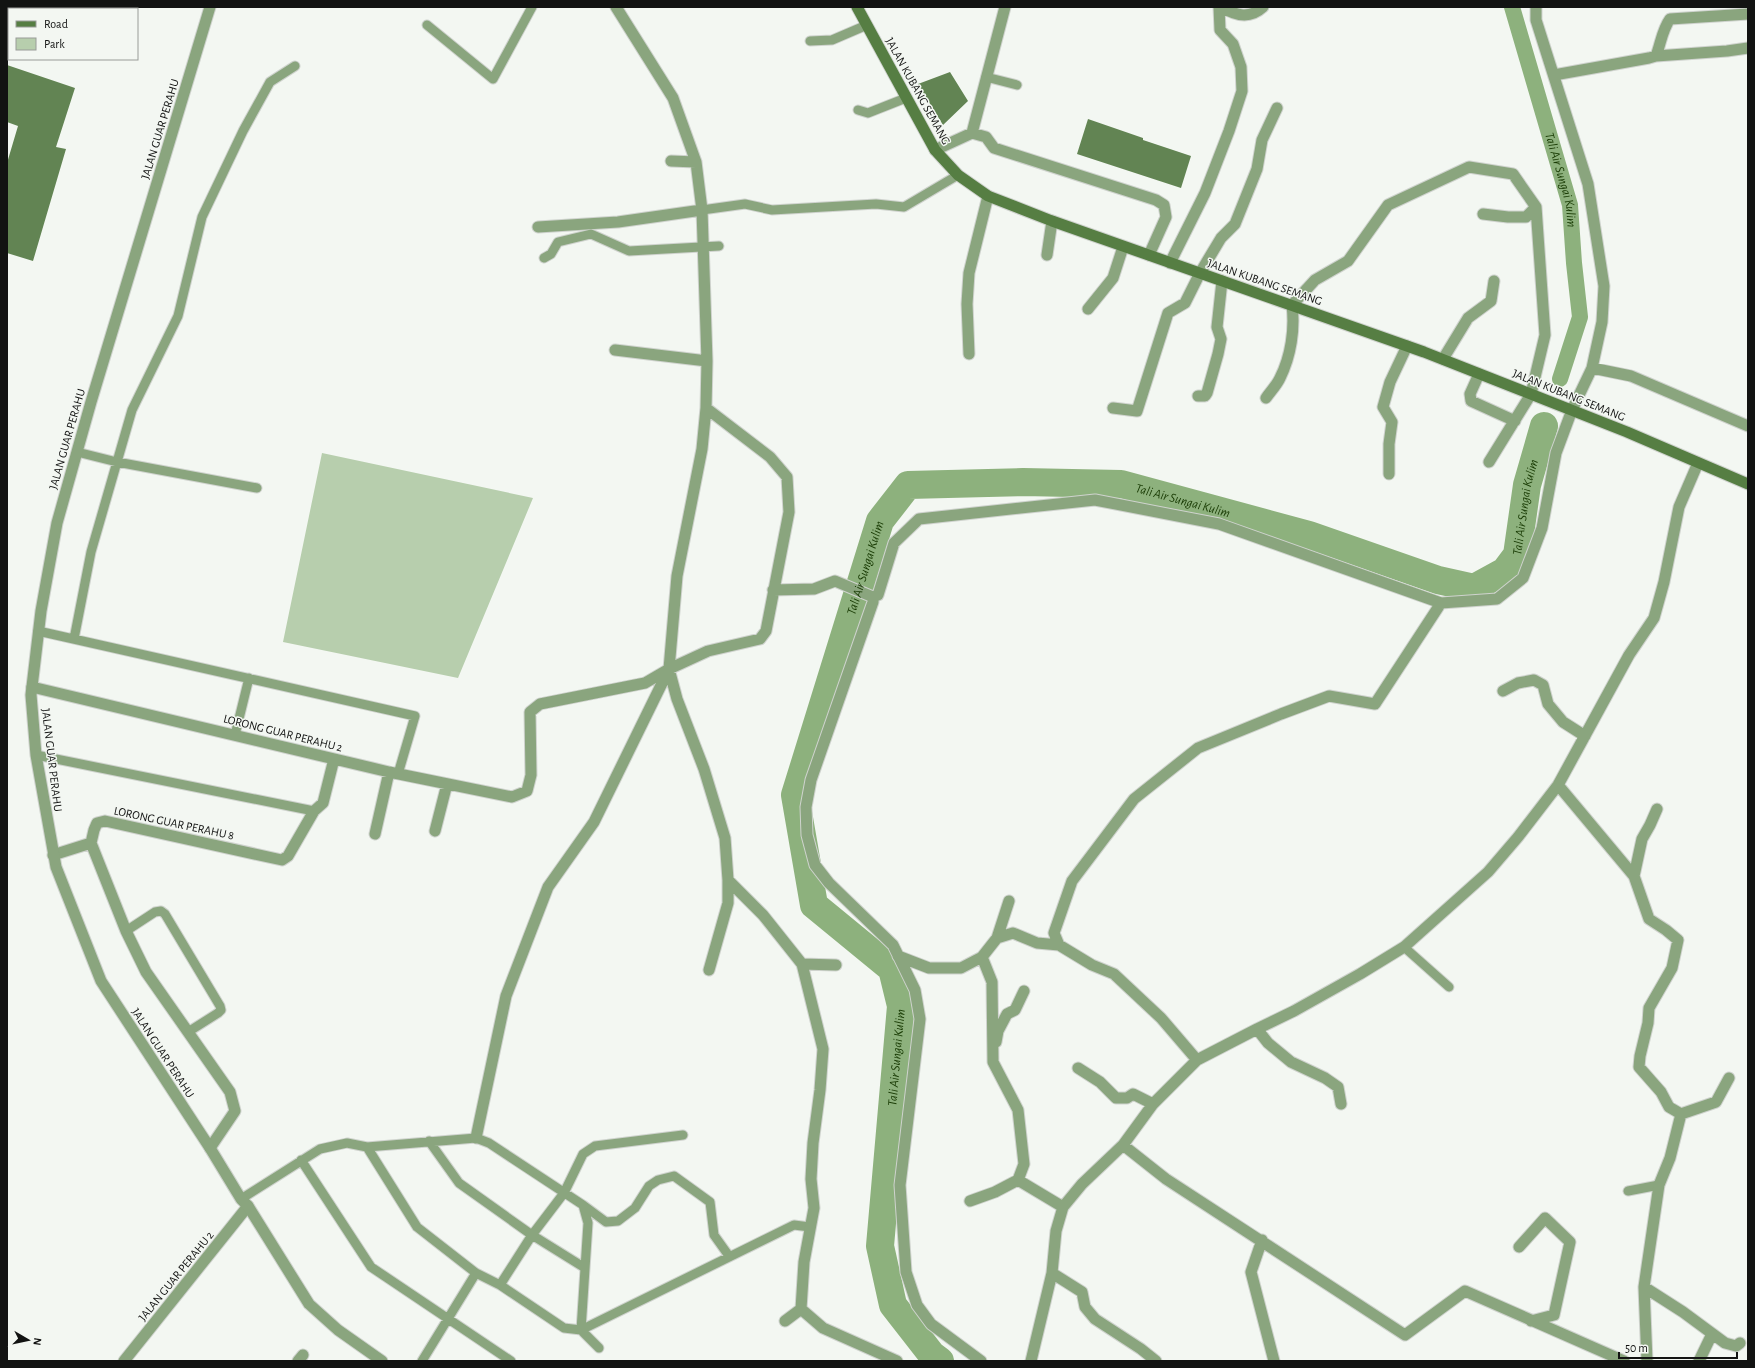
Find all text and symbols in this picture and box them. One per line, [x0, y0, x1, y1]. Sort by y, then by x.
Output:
legend [8, 8, 138, 60]
text: Road [44, 18, 68, 30]
street label: JALAN KUBANG SEMANG [884, 35, 952, 147]
text: Park [44, 38, 65, 50]
street label: JALAN GUAR PERAHU [139, 77, 181, 181]
water label: Tali Air Sungai Kulim [1543, 131, 1578, 228]
street label: JALAN KUBANG SEMANG [1206, 257, 1324, 307]
street label: JALAN KUBANG SEMANG [1511, 367, 1627, 423]
street label: JALAN GUAR PERAHU [47, 387, 87, 491]
water label: Tali Air Sungai Kulim [1511, 458, 1541, 556]
water label: Tali Air Sungai Kulim [1134, 482, 1232, 520]
water label: Tali Air Sungai Kulim [845, 520, 886, 616]
street label: JALAN GUAR PERAHU [40, 708, 64, 812]
street label: LORONG GUAR PERAHU 2 [222, 712, 344, 754]
street label: LORONG GUAR PERAHU 8 [113, 804, 236, 842]
street label: JALAN GUAR PERAHU [130, 1006, 196, 1100]
water label: Tali Air Sungai Kulim [886, 1008, 907, 1107]
street label: JALAN GUAR PERAHU 2 [136, 1228, 216, 1323]
north arrow [8, 1320, 48, 1360]
scale bar [1619, 1334, 1737, 1360]
text: N [31, 1337, 43, 1346]
text: 50 m [1625, 1342, 1648, 1354]

